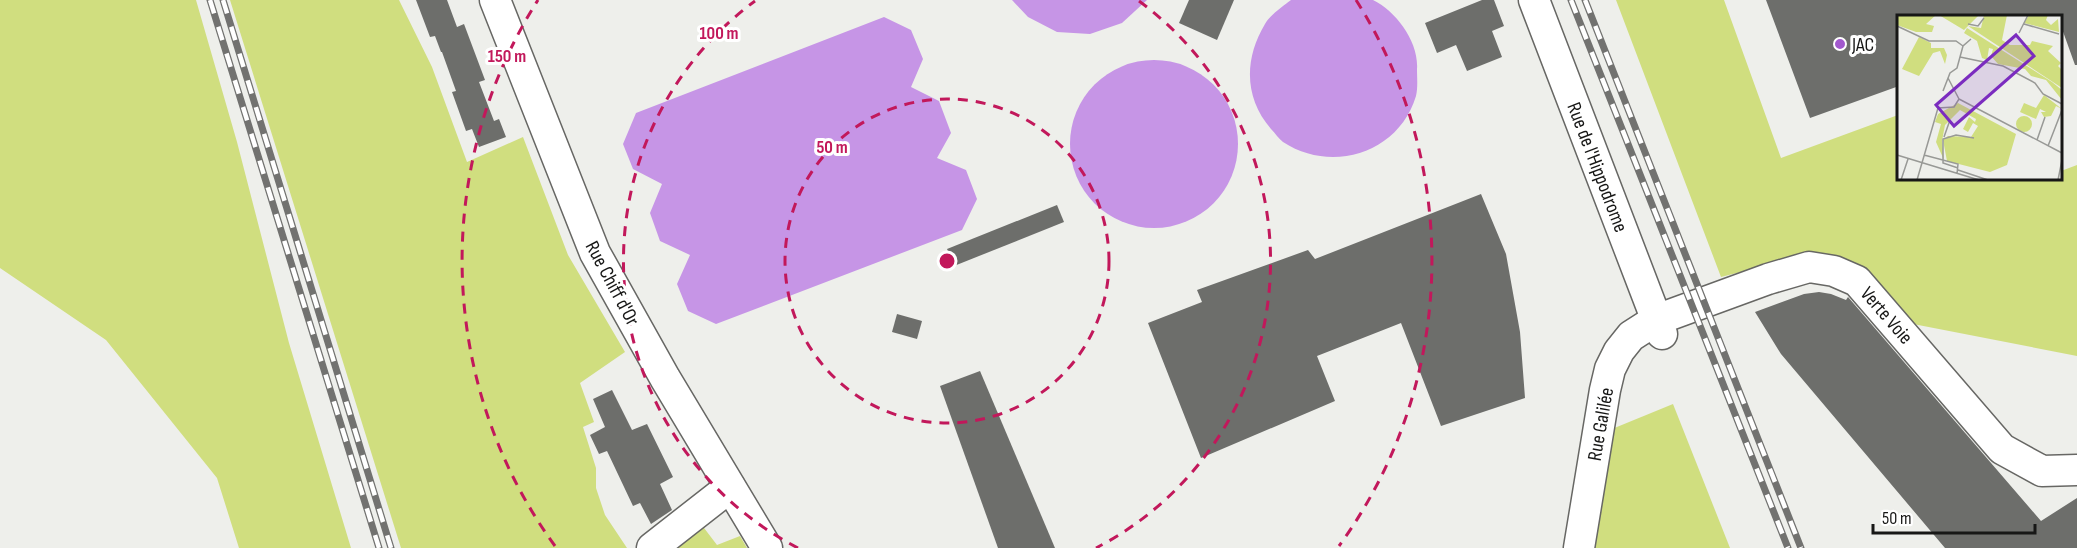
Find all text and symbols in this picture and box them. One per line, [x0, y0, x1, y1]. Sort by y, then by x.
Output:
inset map [1897, 15, 2062, 180]
text: 100 m [700, 23, 739, 44]
place label: JAC [1851, 33, 1874, 57]
marker: JAC [1833, 37, 1847, 51]
text: 150 m [488, 46, 526, 67]
street label: Rue de l'Hippodrome [1561, 99, 1633, 236]
text: 50 m [816, 137, 848, 158]
street label: Rue Chiff d'Or [580, 237, 645, 330]
centre of rings [937, 251, 957, 271]
street label: Verte Voie [1855, 282, 1918, 349]
street label: Rue Galilée [1583, 386, 1619, 463]
scale bar [1873, 497, 2035, 535]
text: 50 m [1882, 508, 1912, 529]

